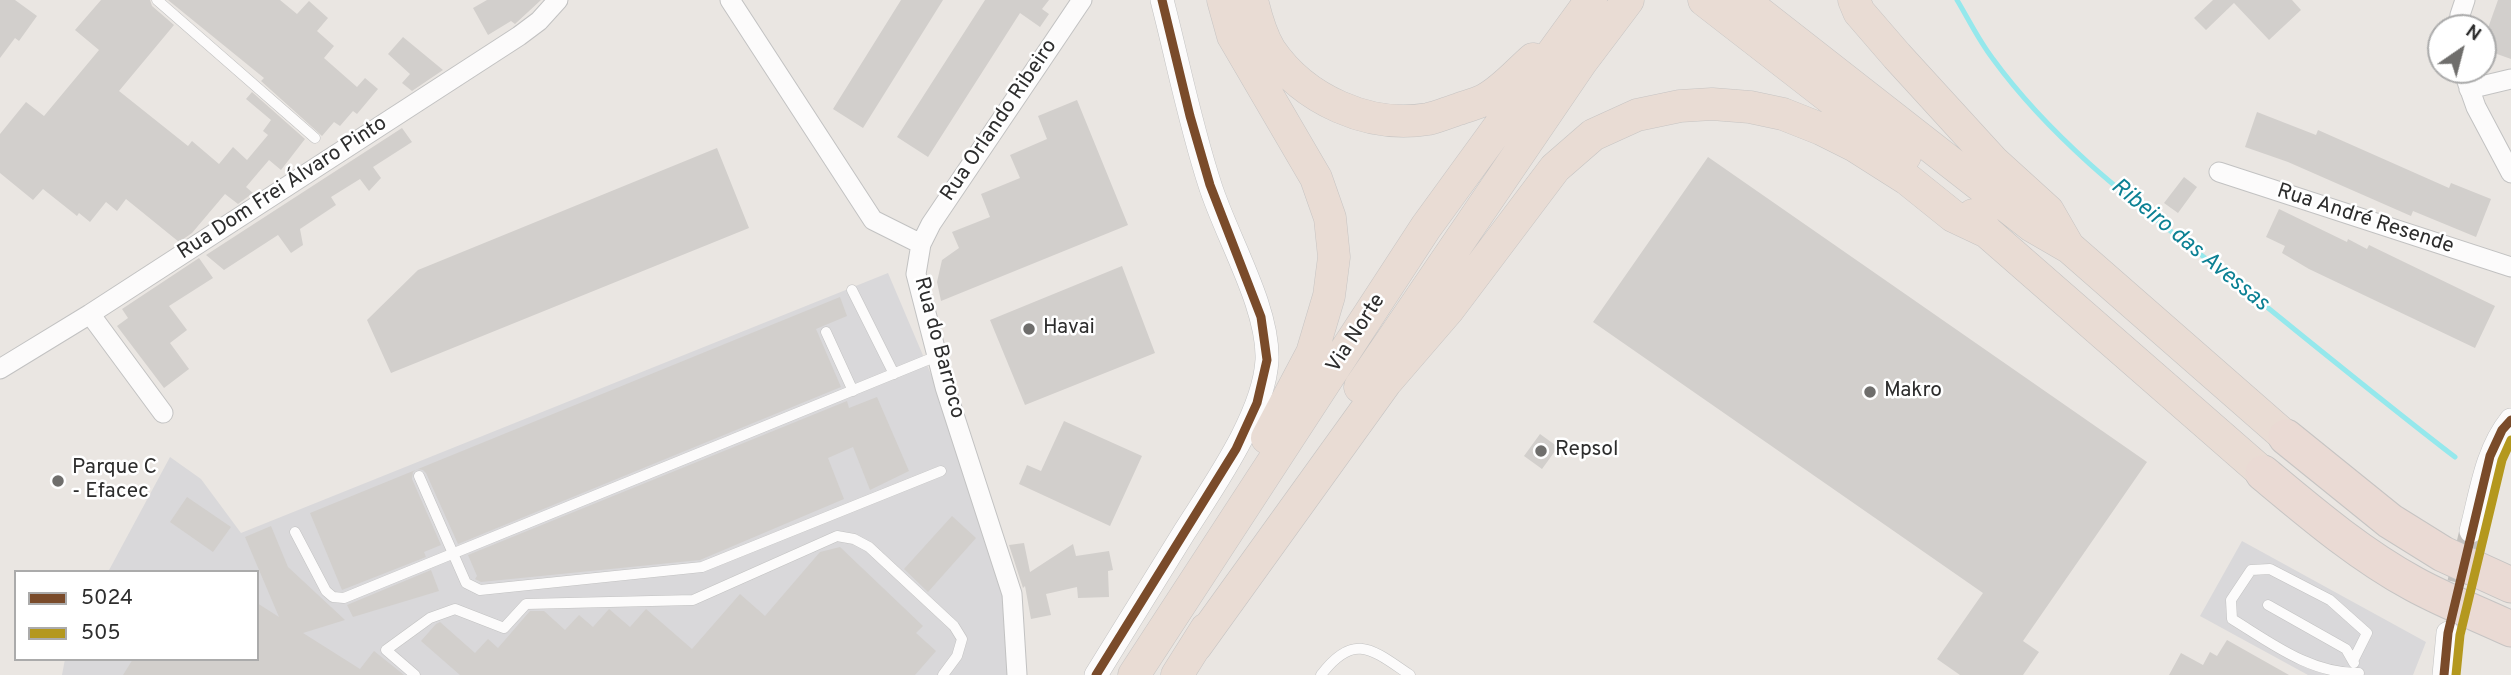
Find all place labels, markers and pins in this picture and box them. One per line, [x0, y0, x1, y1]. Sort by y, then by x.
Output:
place label: Havai [1043, 316, 1095, 342]
marker: Havai [1021, 321, 1037, 337]
place label: Makro [1884, 379, 1942, 405]
marker: Makro [1862, 384, 1878, 400]
place label: Repsol [1555, 438, 1618, 464]
marker: Repsol [1533, 443, 1549, 459]
place label: Parque C - Efacec [72, 456, 157, 506]
marker: Parque C - Efacec [50, 473, 66, 489]

